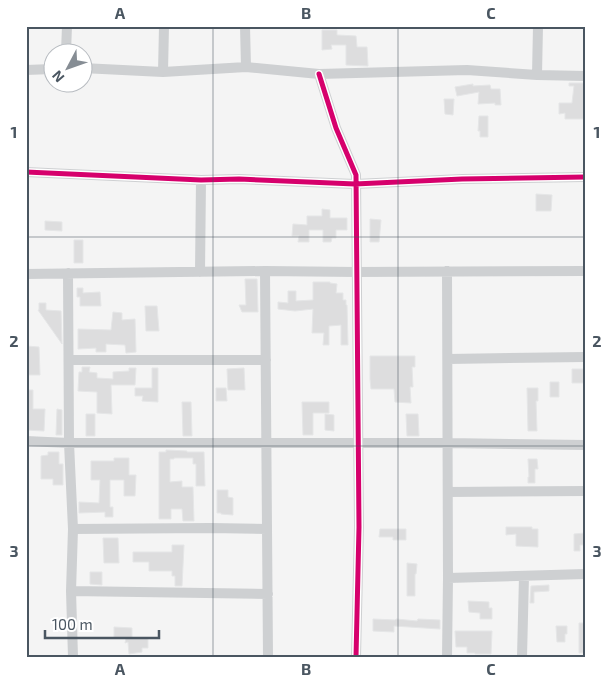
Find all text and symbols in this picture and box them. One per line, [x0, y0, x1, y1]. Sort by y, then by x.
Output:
text: A [115, 3, 126, 22]
text: B [301, 3, 311, 22]
text: C [486, 3, 496, 22]
north arrow [42, 42, 92, 92]
text: N [48, 67, 68, 86]
text: 1 [11, 122, 17, 141]
text: 1 [594, 122, 600, 141]
text: 2 [9, 331, 19, 350]
text: 2 [592, 331, 602, 350]
text: 3 [9, 541, 19, 560]
text: 3 [592, 541, 602, 560]
scale bar [45, 608, 159, 640]
text: 100 m [52, 615, 93, 633]
text: A [115, 659, 126, 678]
text: B [301, 659, 311, 678]
text: C [486, 659, 496, 678]

